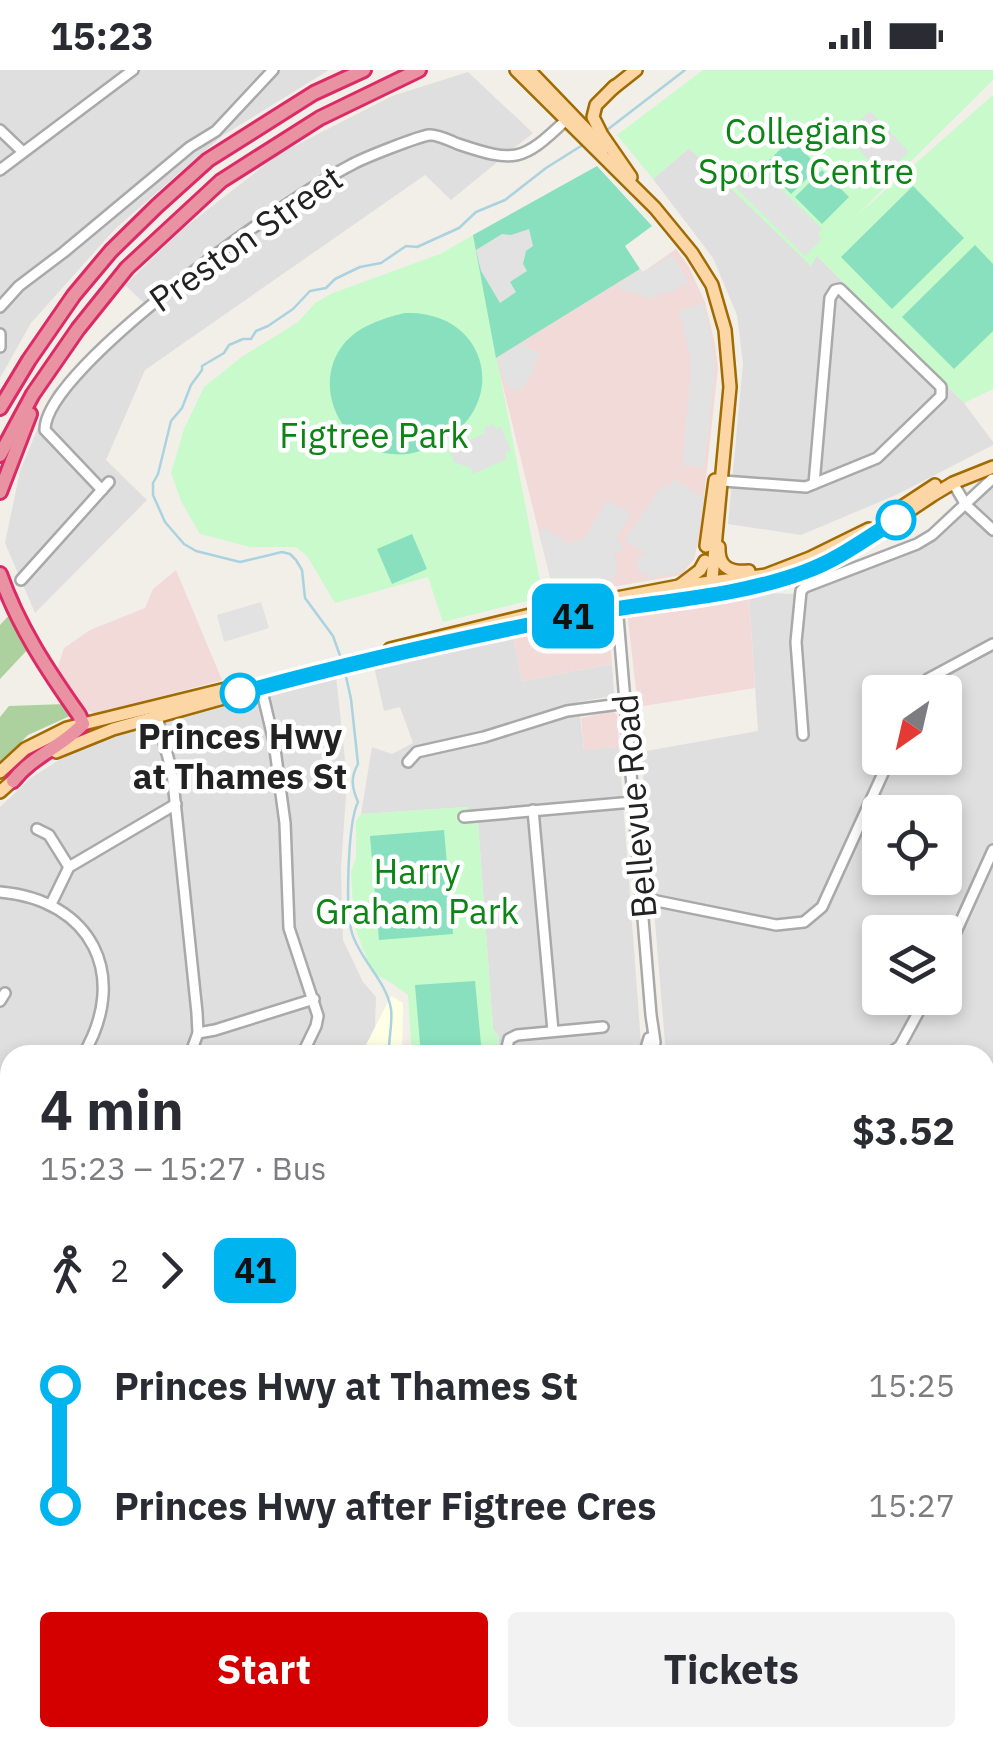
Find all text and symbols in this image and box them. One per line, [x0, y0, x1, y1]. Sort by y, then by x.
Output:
text: 15:23 [50, 11, 154, 60]
park label: Collegians Sports Centre [698, 108, 914, 194]
street label: Preston Street [140, 155, 351, 322]
park label: Figtree Park [279, 412, 469, 458]
unlabelled marker [877, 501, 915, 539]
line badge: 41 [528, 584, 618, 648]
text: 41 [552, 593, 594, 639]
marker: Princes Hwy at Thames St [221, 674, 259, 712]
north arrow [862, 675, 962, 775]
map controls [862, 675, 962, 1015]
street label: Bellevue Road [601, 692, 667, 920]
place label: Princes Hwy at Thames St [133, 713, 347, 799]
button: locate [862, 795, 962, 895]
park label: Harry Graham Park [315, 848, 519, 934]
button: layers [862, 915, 962, 1015]
text: 4 min [40, 1074, 184, 1145]
text: $3.52 [852, 1106, 955, 1155]
text: 15:23 – 15:27 · Bus [40, 1147, 326, 1189]
icon: walk [40, 1243, 95, 1298]
icon: forward [144, 1243, 199, 1298]
text: 41 [234, 1247, 276, 1293]
text: 2 [110, 1249, 129, 1291]
text: Princes Hwy at Thames St [114, 1361, 578, 1410]
text: 15:25 [869, 1364, 955, 1406]
text: Princes Hwy after Figtree Cres [114, 1481, 656, 1530]
text: 15:27 [869, 1484, 955, 1526]
button: Start [40, 1612, 488, 1727]
button: Tickets [508, 1612, 955, 1727]

